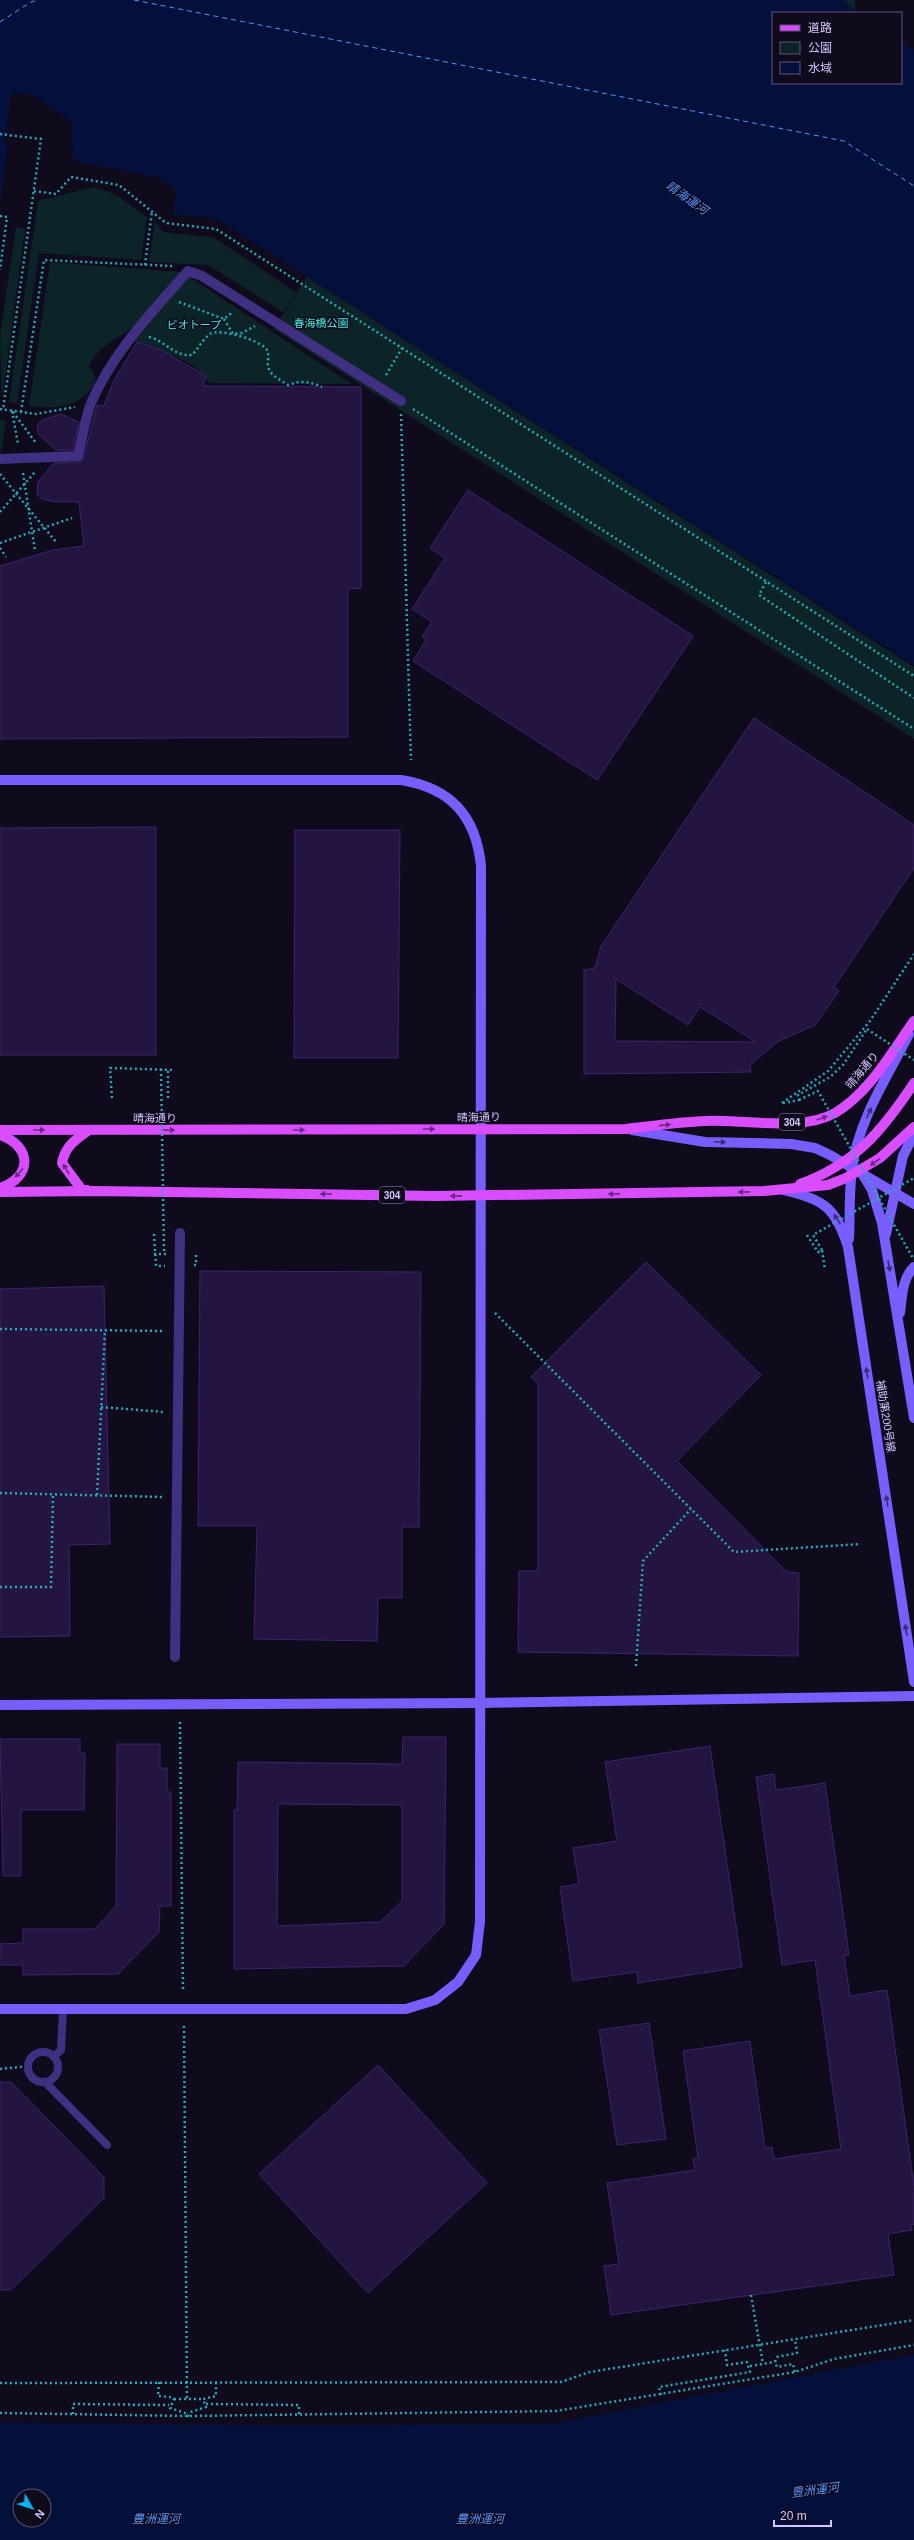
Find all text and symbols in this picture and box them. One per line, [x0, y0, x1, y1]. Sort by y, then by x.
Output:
legend [772, 12, 902, 84]
text: 道路 [808, 21, 832, 35]
text: 公園 [808, 41, 832, 55]
text: 水域 [808, 61, 832, 75]
water label: 晴海運河 [663, 178, 712, 219]
park label: 春海橋公園 [294, 317, 349, 329]
park label: ビオトープ [167, 319, 221, 331]
street label: 晴海通り [843, 1049, 881, 1091]
one-way arrow [866, 1107, 872, 1119]
street label: 晴海通り [457, 1111, 501, 1123]
street label: 晴海通り [133, 1112, 177, 1124]
road number: 304 [779, 1114, 805, 1130]
one-way arrow [817, 1114, 829, 1120]
one-way arrow [659, 1122, 671, 1128]
one-way arrow [423, 1126, 436, 1132]
one-way arrow [33, 1127, 46, 1133]
one-way arrow [163, 1127, 176, 1133]
one-way arrow [293, 1127, 306, 1133]
one-way arrow [714, 1139, 727, 1145]
one-way arrow [869, 1158, 880, 1166]
one-way arrow [62, 1163, 69, 1175]
one-way arrow [15, 1168, 24, 1179]
road number: 304 [379, 1187, 405, 1203]
one-way arrow [737, 1189, 750, 1195]
one-way arrow [608, 1190, 620, 1197]
one-way arrow [319, 1191, 332, 1197]
one-way arrow [449, 1193, 462, 1199]
one-way arrow [833, 1213, 841, 1224]
one-way arrow [886, 1260, 892, 1272]
one-way arrow [864, 1367, 870, 1379]
street label: 補助第200号線 [874, 1379, 898, 1453]
one-way arrow [884, 1495, 890, 1507]
one-way arrow [903, 1624, 909, 1636]
water label: 豊洲運河 [790, 2480, 842, 2500]
north arrow [12, 2488, 52, 2528]
scale bar [774, 2502, 831, 2528]
text: N [33, 2507, 47, 2521]
text: 20 m [780, 2509, 807, 2523]
water label: 豊洲運河 [132, 2512, 182, 2526]
water label: 豊洲運河 [456, 2512, 506, 2526]

